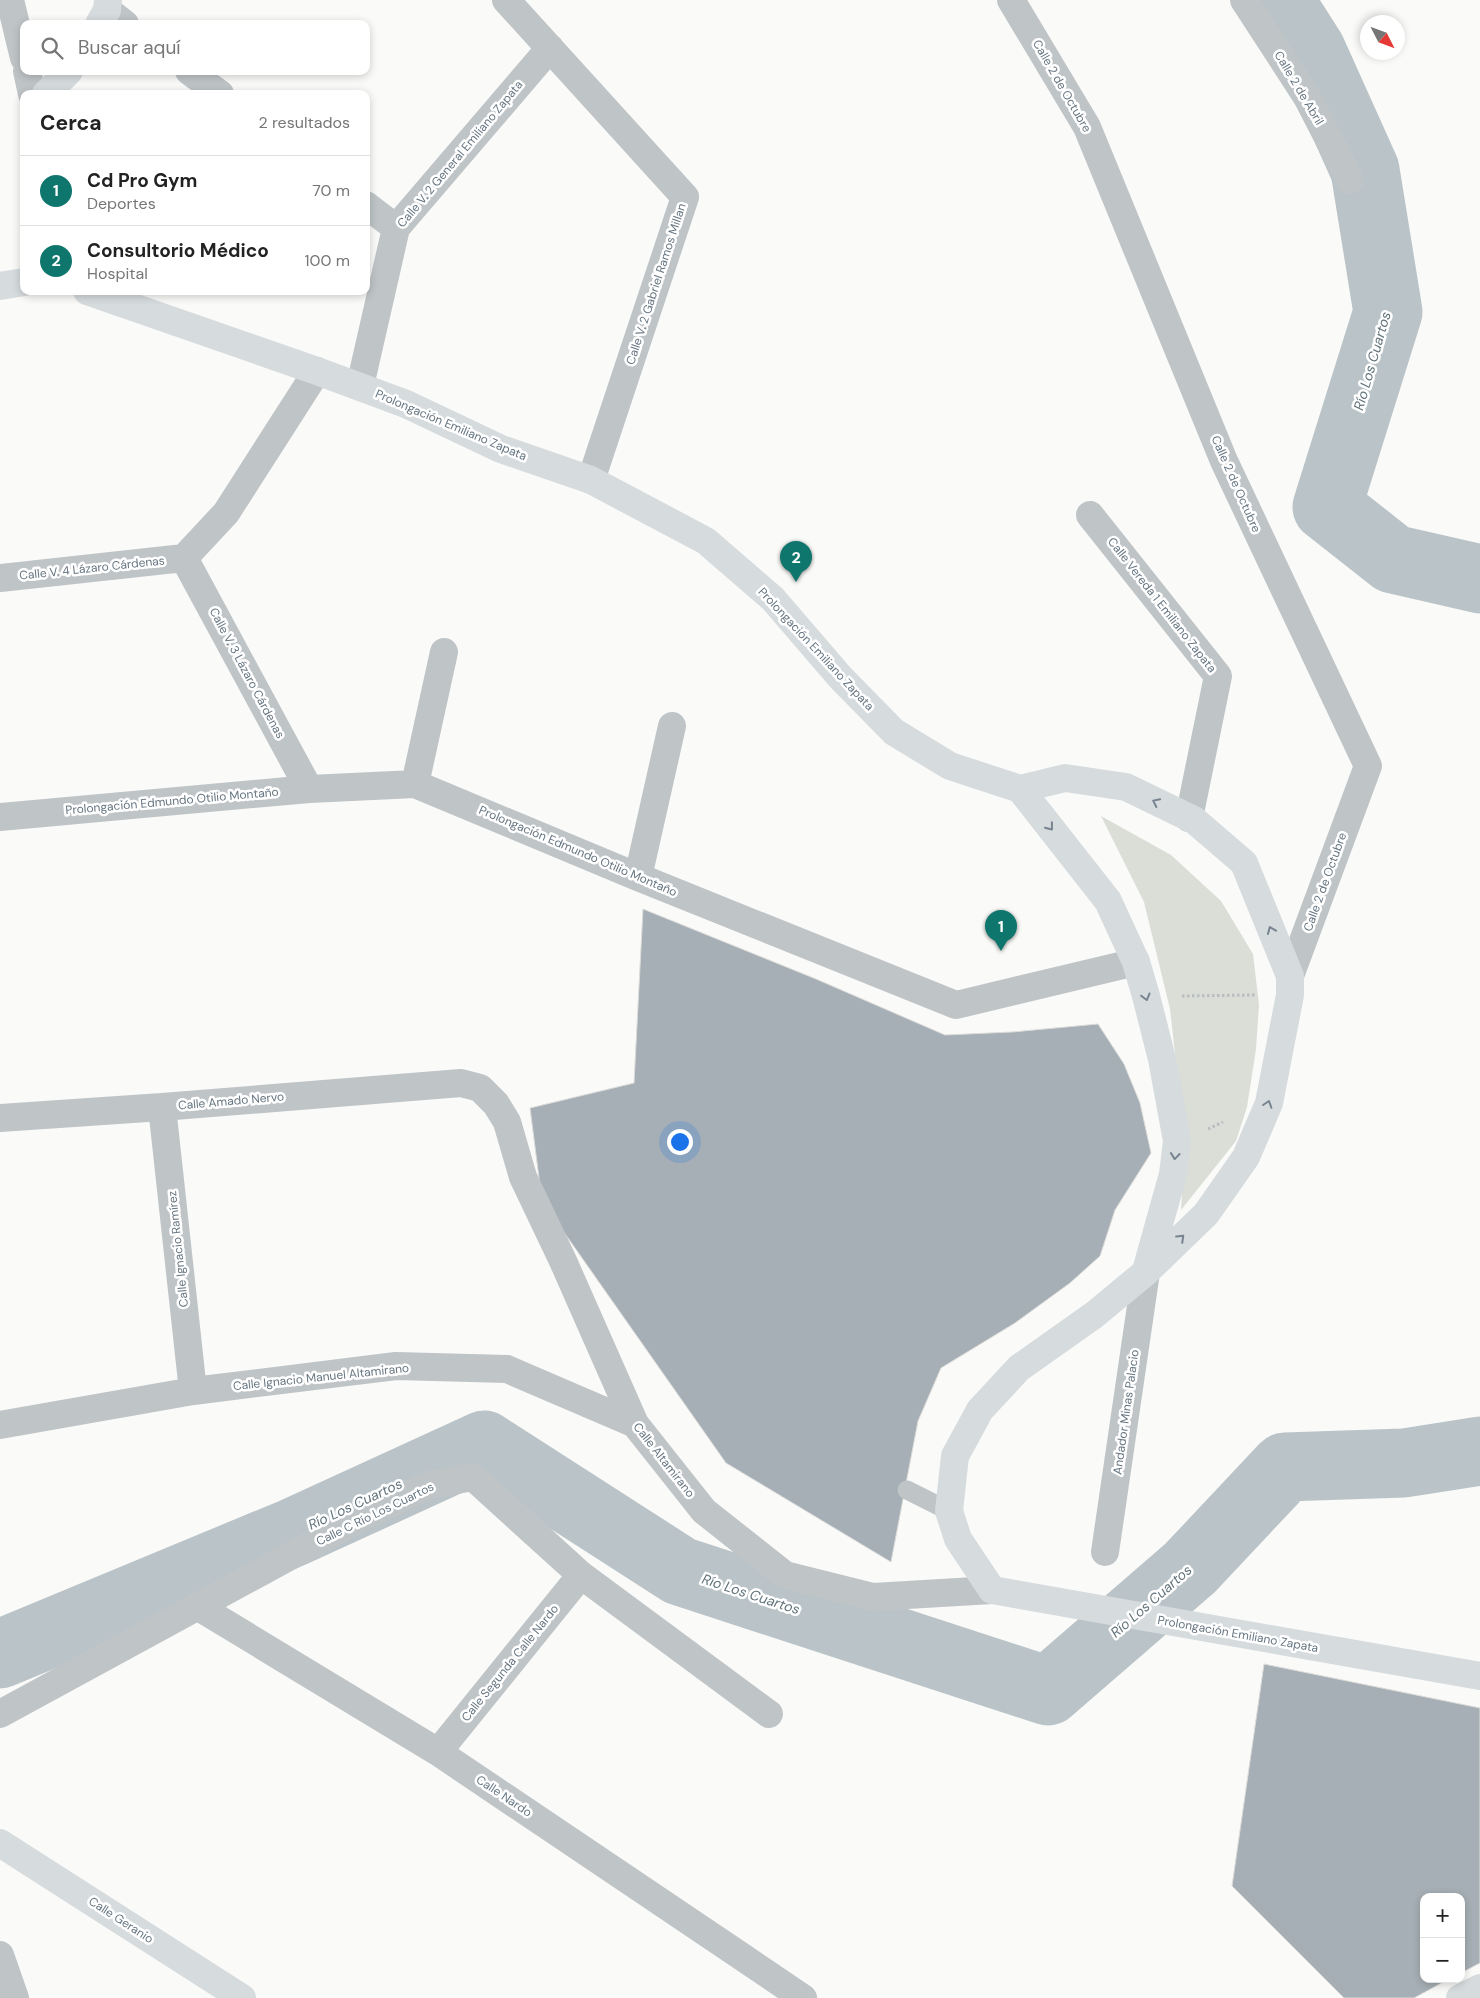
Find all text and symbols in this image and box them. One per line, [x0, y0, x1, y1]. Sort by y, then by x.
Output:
north arrow [1360, 15, 1405, 60]
search box [20, 20, 370, 75]
icon: search [38, 34, 66, 62]
text: Buscar aquí [78, 35, 181, 60]
street label: Calle 2 de Octubre [1029, 37, 1095, 135]
street label: Calle 2 de Abril [1271, 48, 1327, 128]
street label: Calle V. 2 General Emiliano Zapata [394, 77, 526, 231]
text: Cerca [40, 109, 102, 137]
text: 2 resultados [259, 112, 350, 133]
text: Cd Pro Gym [87, 168, 197, 193]
text: 1 [53, 180, 59, 201]
text: 70 m [312, 180, 350, 201]
text: Deportes [87, 193, 156, 214]
street label: Calle V. 2 Gabriel Ramos Millan [622, 201, 690, 367]
text: Consultorio Médico [87, 238, 269, 263]
text: 2 [51, 250, 61, 271]
text: 100 m [305, 250, 350, 271]
text: Hospital [87, 263, 148, 284]
water label: Río Los Cuartos [1349, 310, 1395, 412]
street label: Prolongación Emiliano Zapata [373, 386, 529, 464]
street label: Calle 2 de Octubre [1207, 433, 1265, 535]
street label: Calle Vereda 1 Emiliano Zapata [1104, 534, 1220, 676]
pin: 2 [780, 541, 812, 582]
street label: Calle V. 4 Lázaro Cárdenas [18, 552, 166, 584]
street label: Prolongación Emiliano Zapata [755, 584, 877, 714]
street label: Calle V. 3 Lázaro Cárdenas [206, 605, 288, 741]
street label: Prolongación Edmundo Otilio Montaño [65, 784, 279, 818]
one-way arrow [1152, 798, 1161, 808]
street label: Prolongación Edmundo Otilio Montaño [476, 802, 680, 900]
one-way arrow [1044, 821, 1053, 831]
street label: Calle 2 de Octubre [1300, 830, 1350, 934]
pin: 1 [985, 910, 1017, 951]
one-way arrow [1267, 926, 1277, 934]
one-way arrow [1140, 992, 1151, 1001]
street label: Calle Amado Nervo [177, 1088, 285, 1114]
one-way arrow [1263, 1100, 1273, 1108]
your location [667, 1129, 693, 1155]
one-way arrow [1170, 1152, 1181, 1160]
street label: Calle Ignacio Ramírez [164, 1190, 192, 1308]
one-way arrow [1175, 1235, 1184, 1244]
street label: Andador Minas Palacio [1109, 1348, 1143, 1476]
street label: Calle Ignacio Manuel Altamirano [232, 1360, 410, 1394]
street label: Calle Altamirano [630, 1419, 698, 1501]
water label: Río Los Cuartos [305, 1474, 405, 1534]
street label: Calle C Río Los Cuartos [314, 1479, 436, 1549]
water label: Río Los Cuartos [1107, 1561, 1195, 1641]
water label: Río Los Cuartos [700, 1570, 802, 1618]
street label: Calle Segunda Calle Nardo [458, 1601, 562, 1725]
street label: Prolongación Emiliano Zapata [1156, 1612, 1320, 1656]
street label: Calle Nardo [473, 1771, 535, 1821]
street label: Calle Geranio [86, 1893, 156, 1947]
map controls [1420, 1893, 1465, 1983]
button: + [1420, 1893, 1465, 1938]
button: − [1420, 1938, 1465, 1983]

